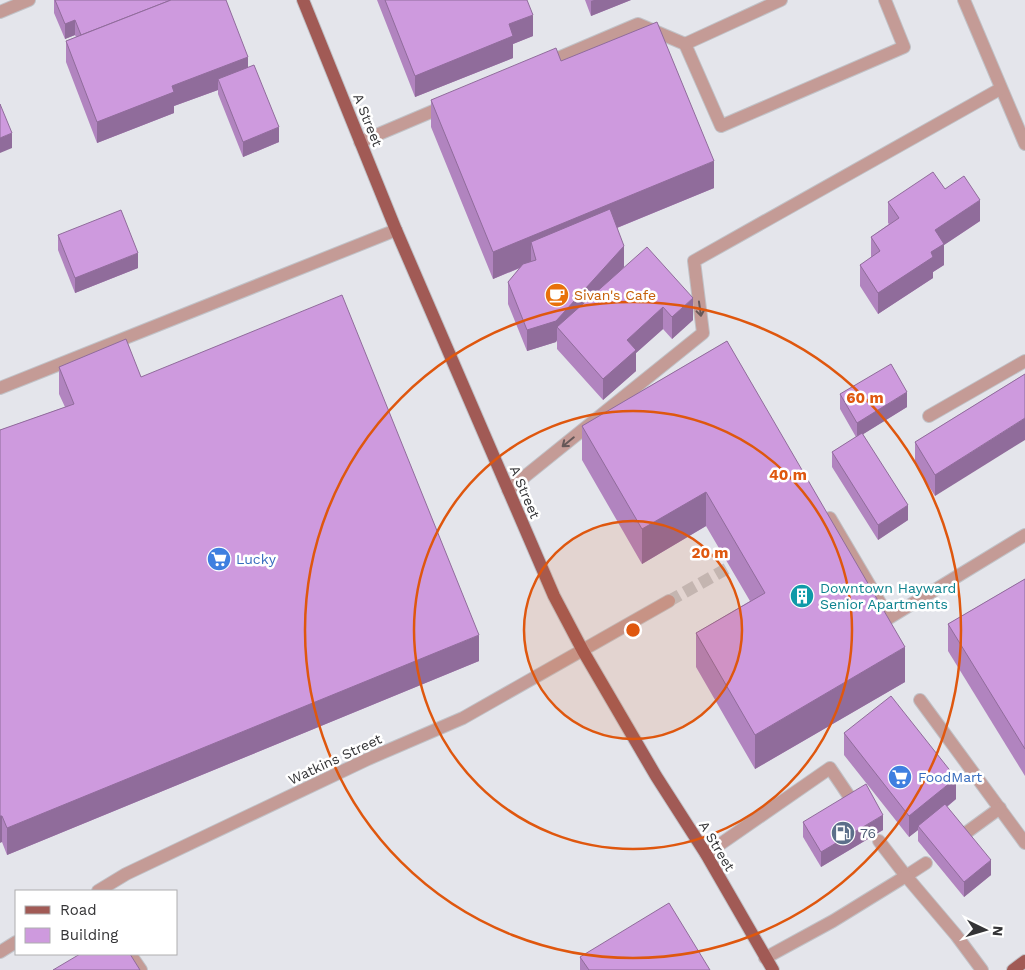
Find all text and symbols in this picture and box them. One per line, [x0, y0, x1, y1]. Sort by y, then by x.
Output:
street label: A Street [350, 91, 386, 149]
cafe icon: Sivan's Cafe [544, 282, 570, 308]
place label: Sivan's Cafe [574, 287, 656, 303]
one-way arrow [695, 301, 705, 317]
text: 60 m [846, 389, 884, 407]
one-way arrow [562, 436, 575, 447]
street label: A Street [507, 463, 543, 521]
text: 40 m [769, 466, 807, 484]
text: 20 m [691, 544, 729, 562]
supermarket icon: Lucky [206, 546, 232, 572]
place label: Lucky [236, 551, 277, 567]
place label: Downtown Hayward Senior Apartments [820, 580, 956, 612]
building icon: Downtown Hayward Senior Apartments [789, 583, 815, 609]
centre of rings [624, 621, 642, 639]
street label: Watkins Street [286, 730, 384, 788]
supermarket icon: FoodMart [887, 764, 913, 790]
place label: FoodMart [918, 769, 982, 785]
street label: A Street [696, 818, 738, 874]
fuel station icon: 76 [830, 820, 856, 846]
place label: 76 [860, 825, 876, 841]
legend [15, 890, 178, 955]
text: Road [60, 901, 97, 919]
north arrow [960, 905, 1010, 955]
text: N [990, 925, 1006, 937]
text: Building [60, 926, 118, 944]

